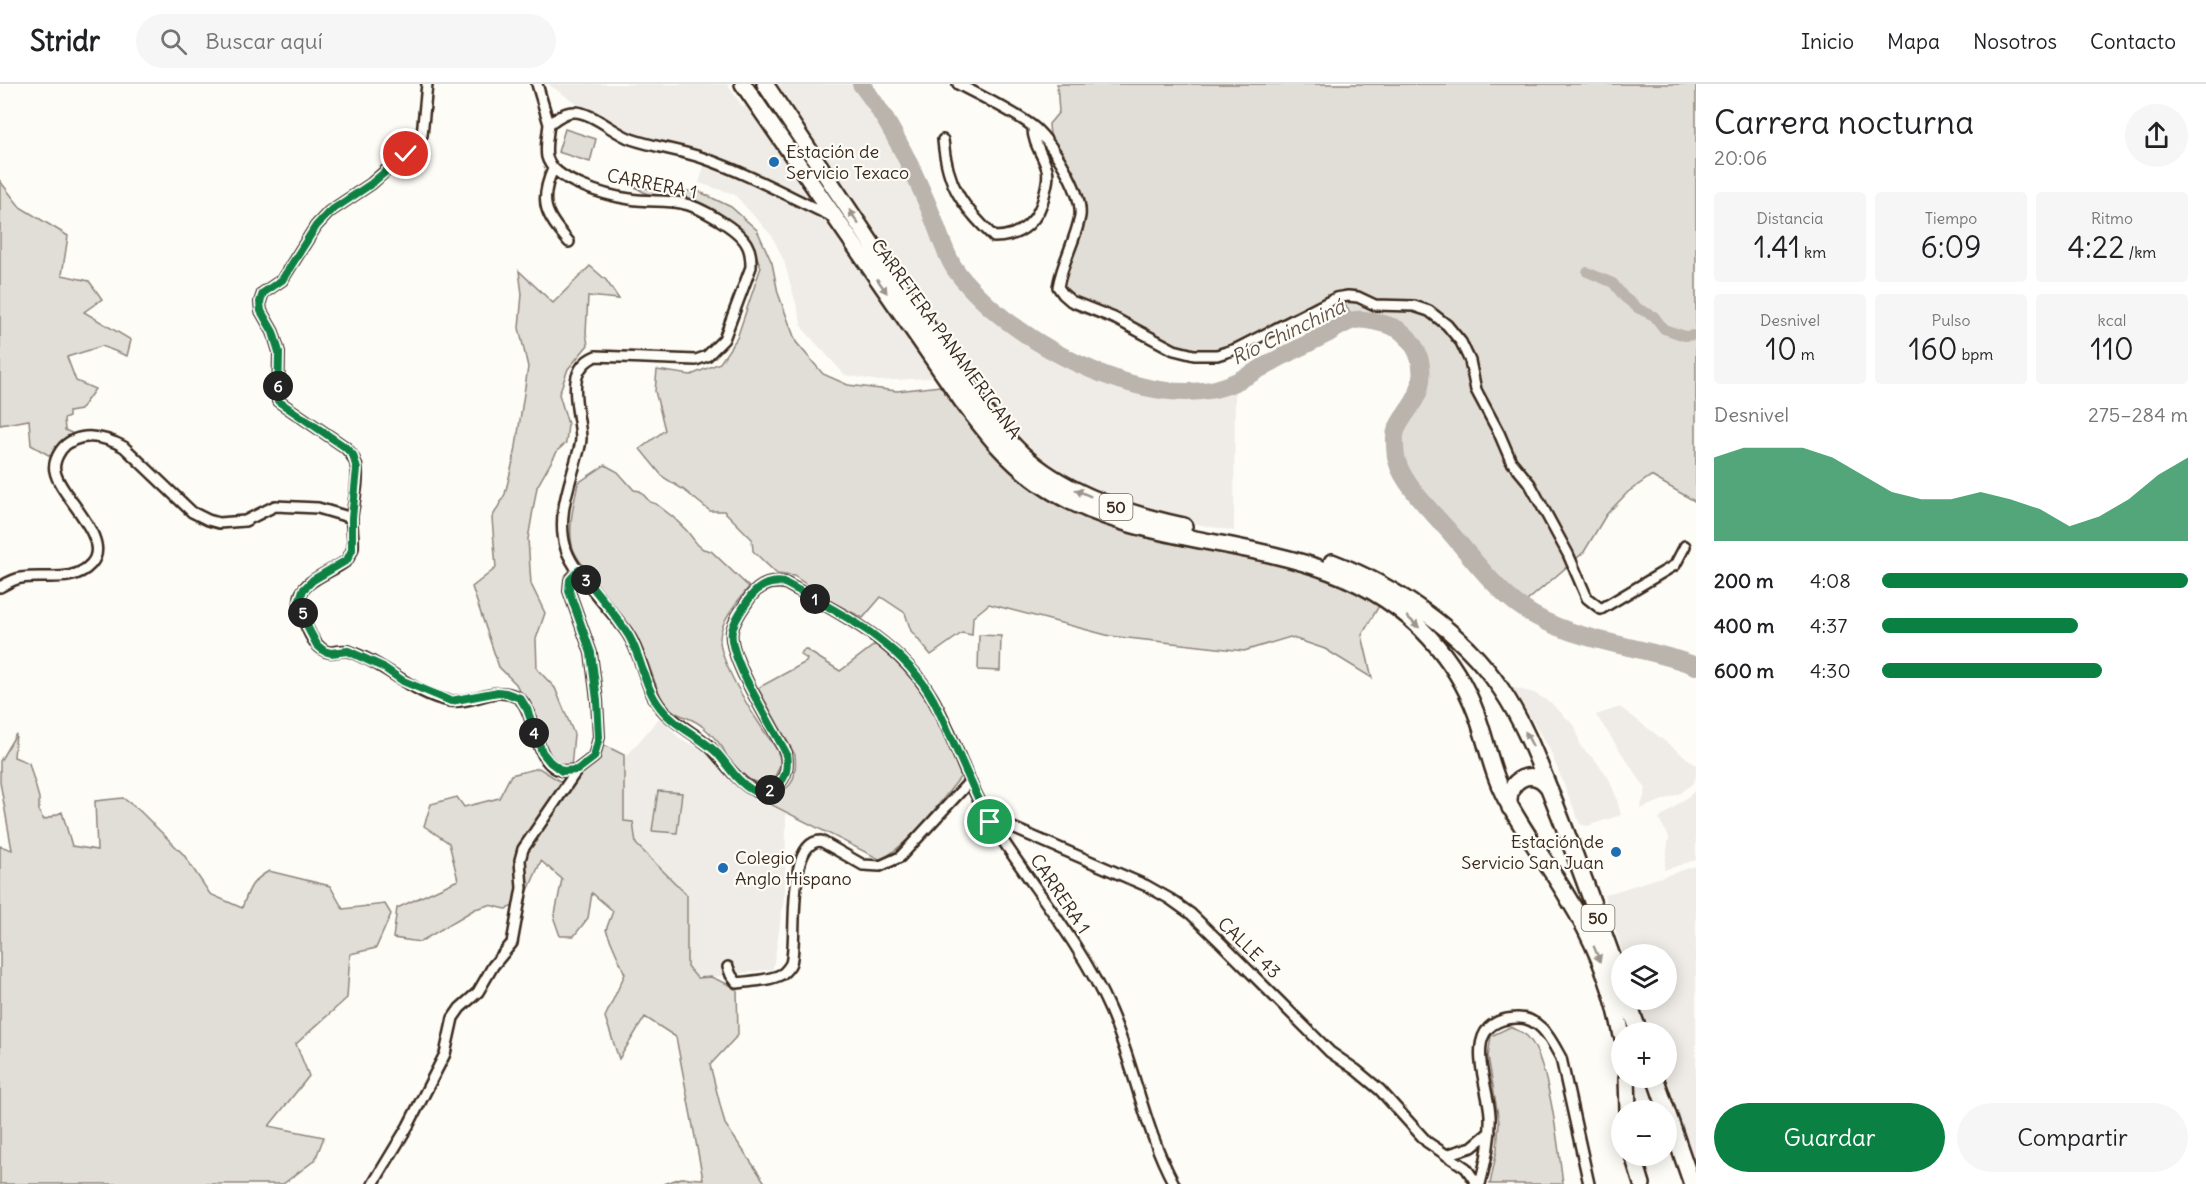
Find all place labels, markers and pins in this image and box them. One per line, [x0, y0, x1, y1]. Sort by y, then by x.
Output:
pin [380, 128, 431, 179]
place label: Estación de Servicio Texaco [786, 140, 909, 184]
marker: Estación de Servicio Texaco [767, 155, 781, 169]
pin: 6 [263, 371, 293, 401]
pin: 3 [571, 565, 601, 595]
pin: 1 [800, 584, 830, 614]
pin: 5 [288, 598, 318, 628]
pin: 4 [519, 718, 549, 748]
pin: 2 [755, 775, 785, 805]
pin [964, 796, 1015, 847]
place label: Estación de Servicio San Juan [1461, 830, 1604, 874]
marker: Estación de Servicio San Juan [1609, 845, 1623, 859]
place label: Colegio Anglo Hispano [735, 846, 852, 890]
marker: Colegio Anglo Hispano [716, 861, 730, 875]

